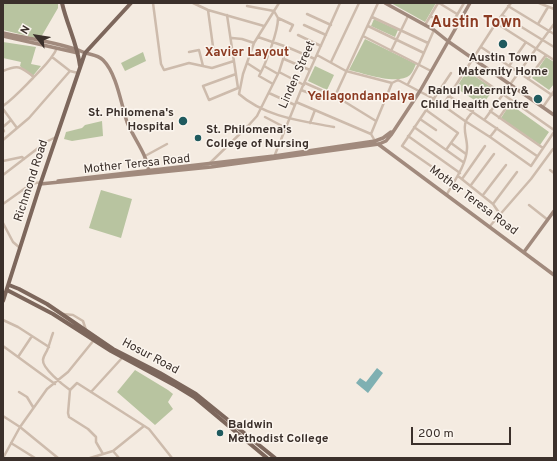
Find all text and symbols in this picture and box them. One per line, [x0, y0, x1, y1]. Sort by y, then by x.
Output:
district label: Austin Town [430, 14, 522, 34]
north arrow [16, 16, 56, 56]
text: N [18, 23, 34, 37]
marker: Austin Town Maternity Home [497, 38, 509, 50]
street label: Linden Street [277, 39, 319, 111]
district label: Xavier Layout [205, 45, 289, 61]
place label: Austin Town Maternity Home [458, 52, 548, 80]
place label: Rahul Maternity & Child Health Centre [421, 85, 529, 113]
district label: Yellagondanpalya [307, 89, 415, 105]
marker: Rahul Maternity & Child Health Centre [532, 93, 544, 105]
place label: St. Philomena's Hospital [88, 107, 174, 135]
marker: St. Philomena's Hospital [177, 115, 189, 127]
place label: St. Philomena's College of Nursing [206, 124, 309, 152]
marker: St. Philomena's College of Nursing [193, 133, 203, 143]
street label: Richmond Road [12, 138, 52, 224]
street label: Mother Teresa Road [83, 152, 191, 178]
street label: Mother Teresa Road [426, 163, 520, 239]
street label: Hosur Road [119, 336, 181, 378]
place label: Baldwin Methodist College [228, 419, 328, 447]
scale bar [413, 419, 513, 445]
text: 200 m [418, 426, 454, 442]
marker: Baldwin Methodist College [215, 428, 225, 438]

